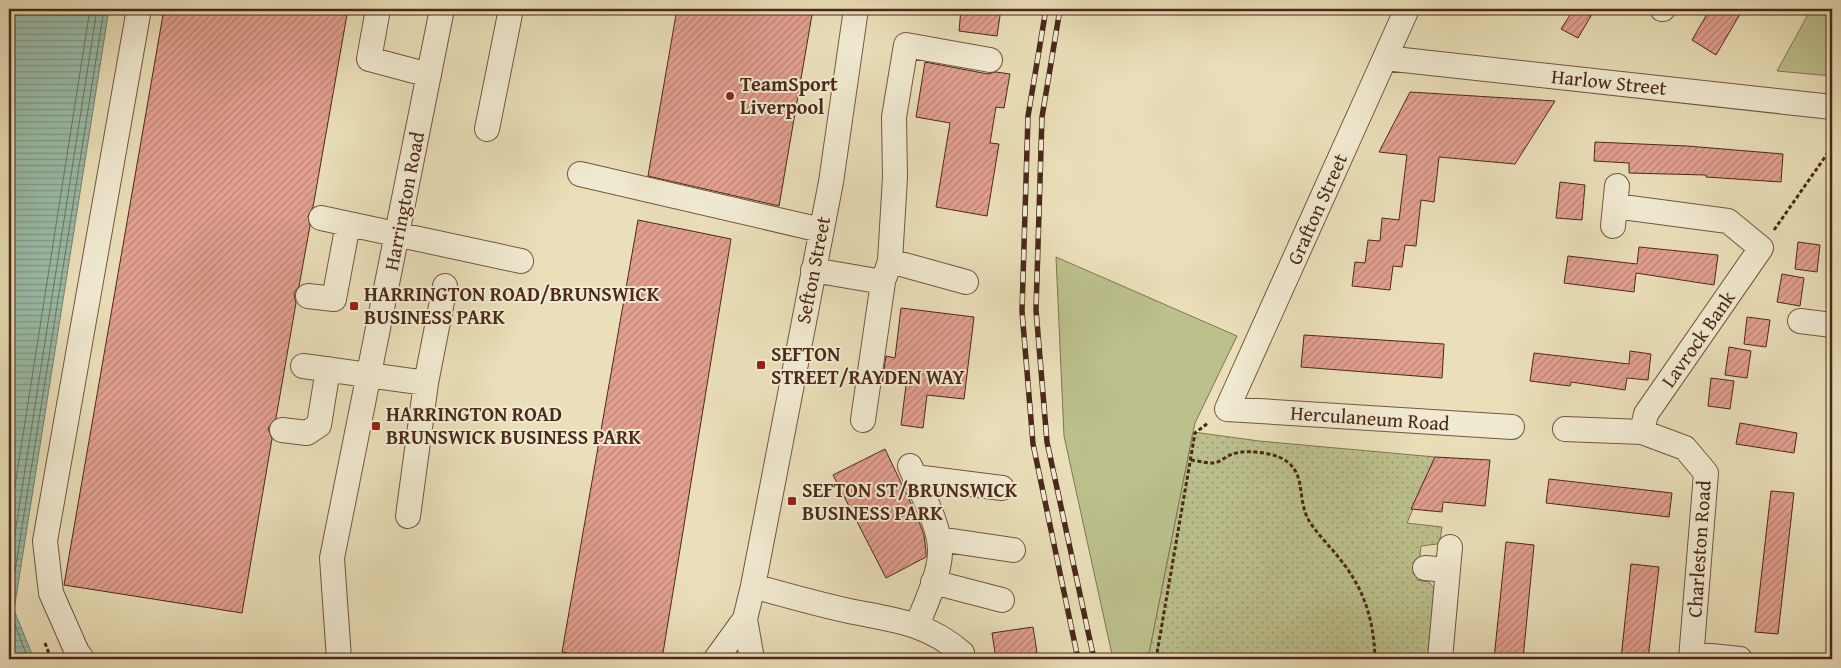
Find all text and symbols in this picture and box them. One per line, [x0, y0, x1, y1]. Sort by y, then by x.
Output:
street label: Harlow Street [1550, 61, 1668, 102]
place label: TeamSport Liverpool [740, 69, 838, 121]
marker: TeamSport Liverpool [724, 90, 736, 102]
street label: Harrington Road [376, 129, 431, 273]
street label: Grafton Street [1279, 148, 1354, 269]
street label: Sefton Street [788, 214, 837, 326]
place label: HARRINGTON ROAD/BRUNSWICK BUSINESS PARK [364, 279, 660, 331]
street label: Lavrock Bank [1654, 284, 1742, 393]
marker: HARRINGTON ROAD/BRUNSWICK BUSINESS PARK [348, 300, 360, 312]
place label: SEFTON STREET/RAYDEN WAY [771, 339, 965, 391]
marker: SEFTON STREET/RAYDEN WAY [755, 359, 767, 371]
street label: Herculaneum Road [1290, 397, 1451, 438]
place label: HARRINGTON ROAD BRUNSWICK BUSINESS PARK [386, 399, 641, 451]
marker: HARRINGTON ROAD BRUNSWICK BUSINESS PARK [370, 420, 382, 432]
place label: SEFTON ST/BRUNSWICK BUSINESS PARK [802, 475, 1018, 527]
street label: Charleston Road [1679, 479, 1718, 619]
marker: SEFTON ST/BRUNSWICK BUSINESS PARK [786, 495, 798, 507]

